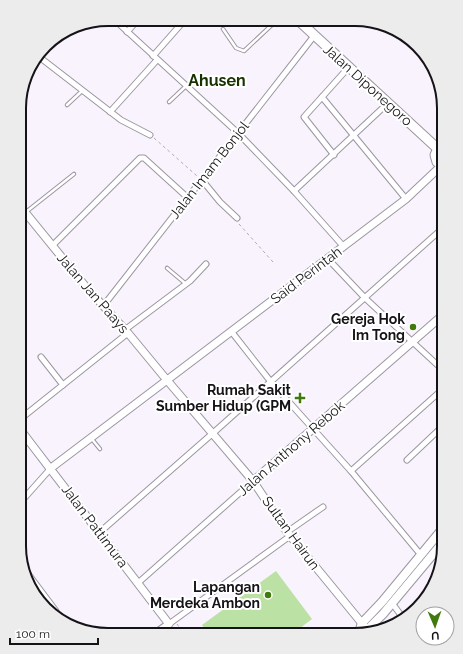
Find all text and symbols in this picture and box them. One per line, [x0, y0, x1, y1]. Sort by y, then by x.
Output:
street label: Jalan Diponegoro [320, 41, 416, 129]
district label: Ahusen [188, 71, 246, 90]
street label: Jalan Imam Bonjol [166, 118, 252, 222]
street label: Said Perintah [267, 243, 345, 307]
street label: Jalan Jan Paays [54, 250, 132, 336]
place label: Gereja Hok Im Tong [331, 311, 405, 343]
marker: Gereja Hok Im Tong [408, 322, 418, 332]
place label: Rumah Sakit Sumber Hidup (GPM [156, 382, 292, 414]
marker: Rumah Sakit Sumber Hidup (GPM [294, 392, 306, 404]
street label: Jalan Anthony Rebok [234, 397, 348, 499]
street label: Jalan Pattimura [59, 481, 131, 571]
street label: Sultan Hairun [259, 493, 323, 573]
place label: Lapangan Merdeka Ambon [150, 579, 260, 611]
marker: Lapangan Merdeka Ambon [263, 590, 273, 600]
north arrow [415, 606, 455, 646]
scale bar [10, 620, 98, 646]
text: 100 m [16, 627, 50, 641]
text: U [431, 629, 440, 642]

